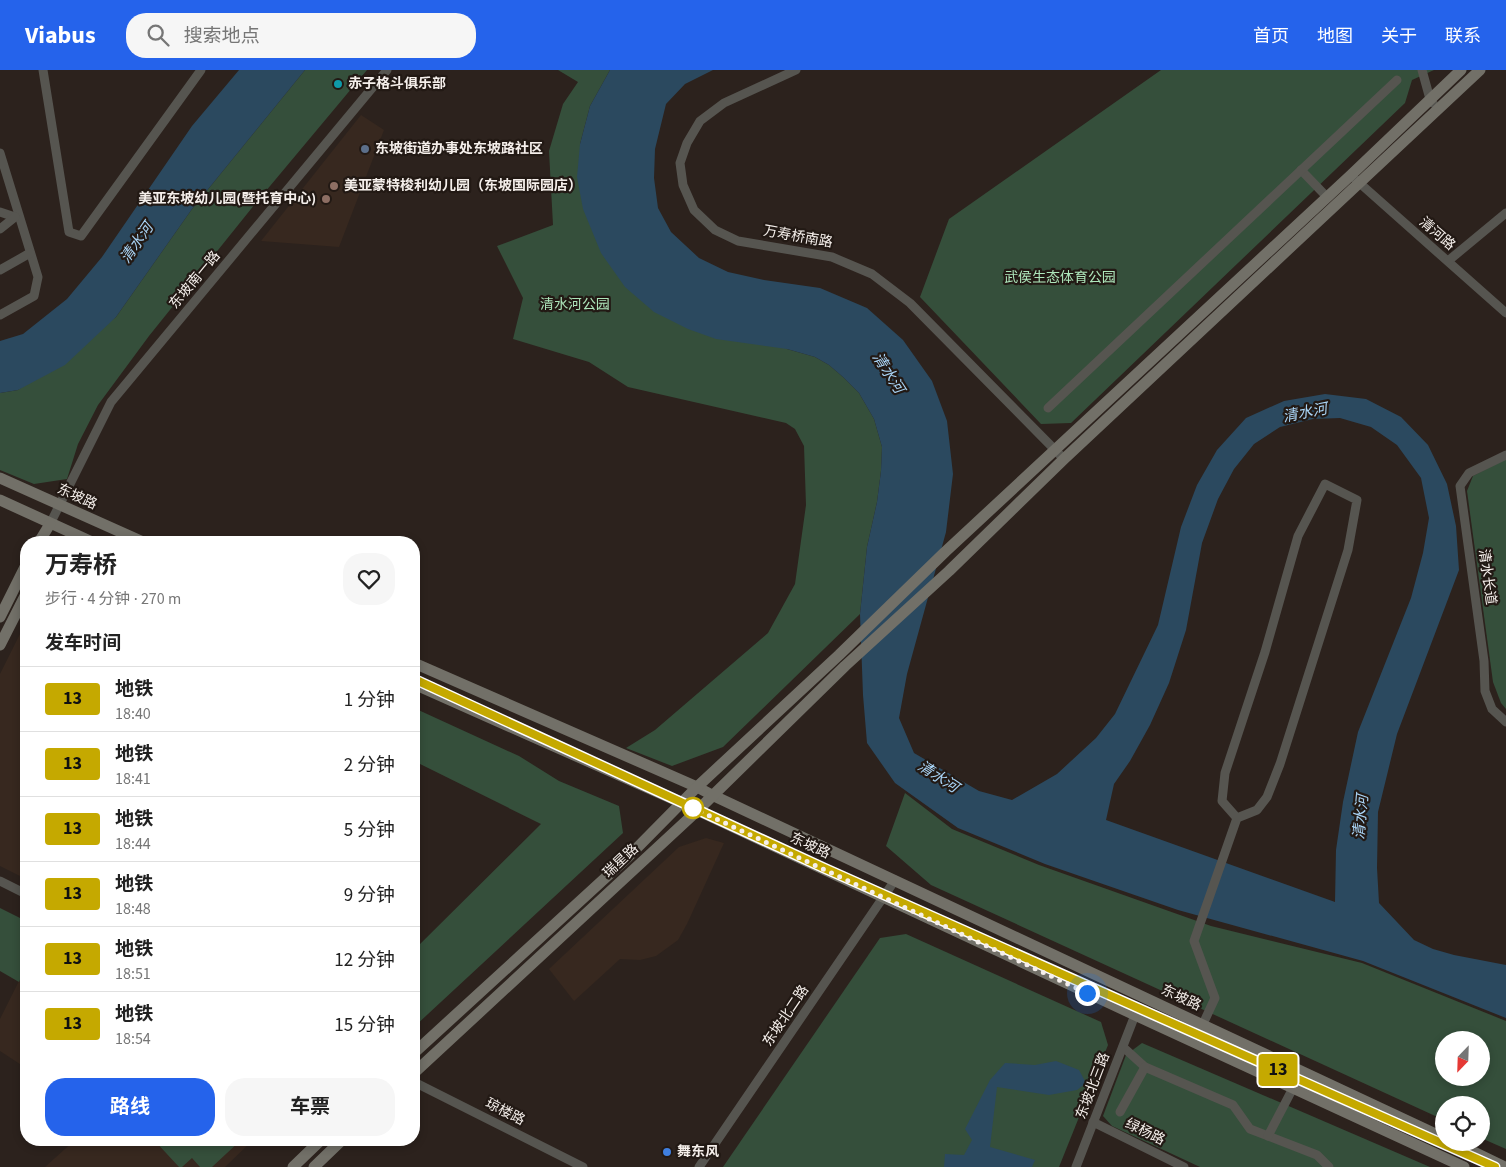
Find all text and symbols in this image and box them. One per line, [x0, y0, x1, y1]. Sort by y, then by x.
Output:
search box [126, 13, 476, 58]
text: Viabus [25, 18, 96, 53]
icon: search [144, 21, 172, 49]
text: 搜索地点 [184, 23, 260, 50]
text: 首页 [1253, 24, 1289, 49]
text: 地图 [1317, 24, 1353, 49]
text: 关于 [1381, 24, 1417, 49]
text: 联系 [1445, 24, 1481, 49]
place label: 赤子格斗俱乐部 [348, 74, 446, 94]
marker: 赤子格斗俱乐部 [332, 78, 344, 90]
place label: 东坡街道办事处东坡路社区 [375, 139, 543, 159]
marker: 东坡街道办事处东坡路社区 [359, 143, 371, 155]
place label: 美亚蒙特梭利幼儿园（东坡国际园店） [344, 176, 582, 196]
marker: 美亚蒙特梭利幼儿园（东坡国际园店） [328, 180, 340, 192]
place label: 美亚东坡幼儿园(暨托育中心) [138, 189, 316, 209]
marker: 美亚东坡幼儿园(暨托育中心) [320, 193, 332, 205]
street label: 清河路 [1415, 213, 1459, 255]
water label: 清水河 [115, 216, 160, 267]
street label: 万寿桥南路 [762, 221, 834, 253]
street label: 东坡南一路 [165, 247, 225, 313]
park label: 武侯生态体育公园 [1004, 268, 1116, 288]
park label: 清水河公园 [540, 295, 610, 315]
water label: 清水河 [867, 348, 911, 400]
water label: 清水河 [1281, 398, 1332, 428]
street label: 东坡路 [54, 479, 100, 515]
text: 万寿桥 [45, 548, 117, 583]
street label: 清水长道 [1473, 548, 1501, 606]
button: heart [343, 553, 395, 605]
text: 步行 · 4 分钟 · 270 m [45, 588, 181, 610]
text: 发车时间 [45, 630, 121, 657]
text: 地铁 [115, 676, 153, 703]
text: 13 [63, 686, 82, 711]
text: 1 分钟 [344, 687, 395, 714]
text: 18:40 [115, 703, 151, 725]
text: 地铁 [115, 741, 153, 768]
text: 13 [63, 751, 82, 776]
text: 2 分钟 [344, 752, 395, 779]
water label: 清水河 [913, 756, 965, 800]
text: 18:41 [115, 768, 151, 790]
water label: 清水河 [1349, 791, 1374, 840]
unlabelled marker [682, 797, 704, 819]
text: 地铁 [115, 806, 153, 833]
text: 13 [63, 816, 82, 841]
text: 5 分钟 [344, 817, 395, 844]
street label: 东坡路 [787, 828, 833, 864]
text: 18:44 [115, 833, 151, 855]
street label: 瑞星路 [599, 839, 643, 883]
text: 地铁 [115, 871, 153, 898]
text: 13 [63, 881, 82, 906]
text: 9 分钟 [344, 882, 395, 909]
text: 18:48 [115, 898, 151, 920]
text: 地铁 [115, 936, 153, 963]
text: 13 [63, 946, 82, 971]
text: 12 分钟 [334, 947, 395, 974]
text: 18:51 [115, 963, 151, 985]
street label: 东坡路 [1158, 980, 1204, 1016]
street label: 东坡北二路 [758, 981, 814, 1051]
your location [1075, 981, 1100, 1006]
text: 地铁 [115, 1001, 153, 1028]
text: 13 [63, 1011, 82, 1036]
text: 15 分钟 [334, 1012, 395, 1039]
text: 18:54 [115, 1028, 151, 1050]
north arrow [1435, 1031, 1490, 1086]
map controls [1435, 1031, 1490, 1151]
street label: 东坡北三路 [1071, 1050, 1115, 1122]
line badge: 13 [1256, 1054, 1300, 1086]
text: 13 [1268, 1057, 1288, 1082]
button: 路线 [45, 1078, 215, 1136]
button: 车票 [225, 1078, 395, 1136]
street label: 琼楼路 [482, 1094, 528, 1130]
button: locate [1435, 1096, 1490, 1151]
street label: 绿杨路 [1122, 1114, 1168, 1150]
place label: 舞东风 [677, 1142, 719, 1162]
marker: 舞东风 [661, 1146, 673, 1158]

